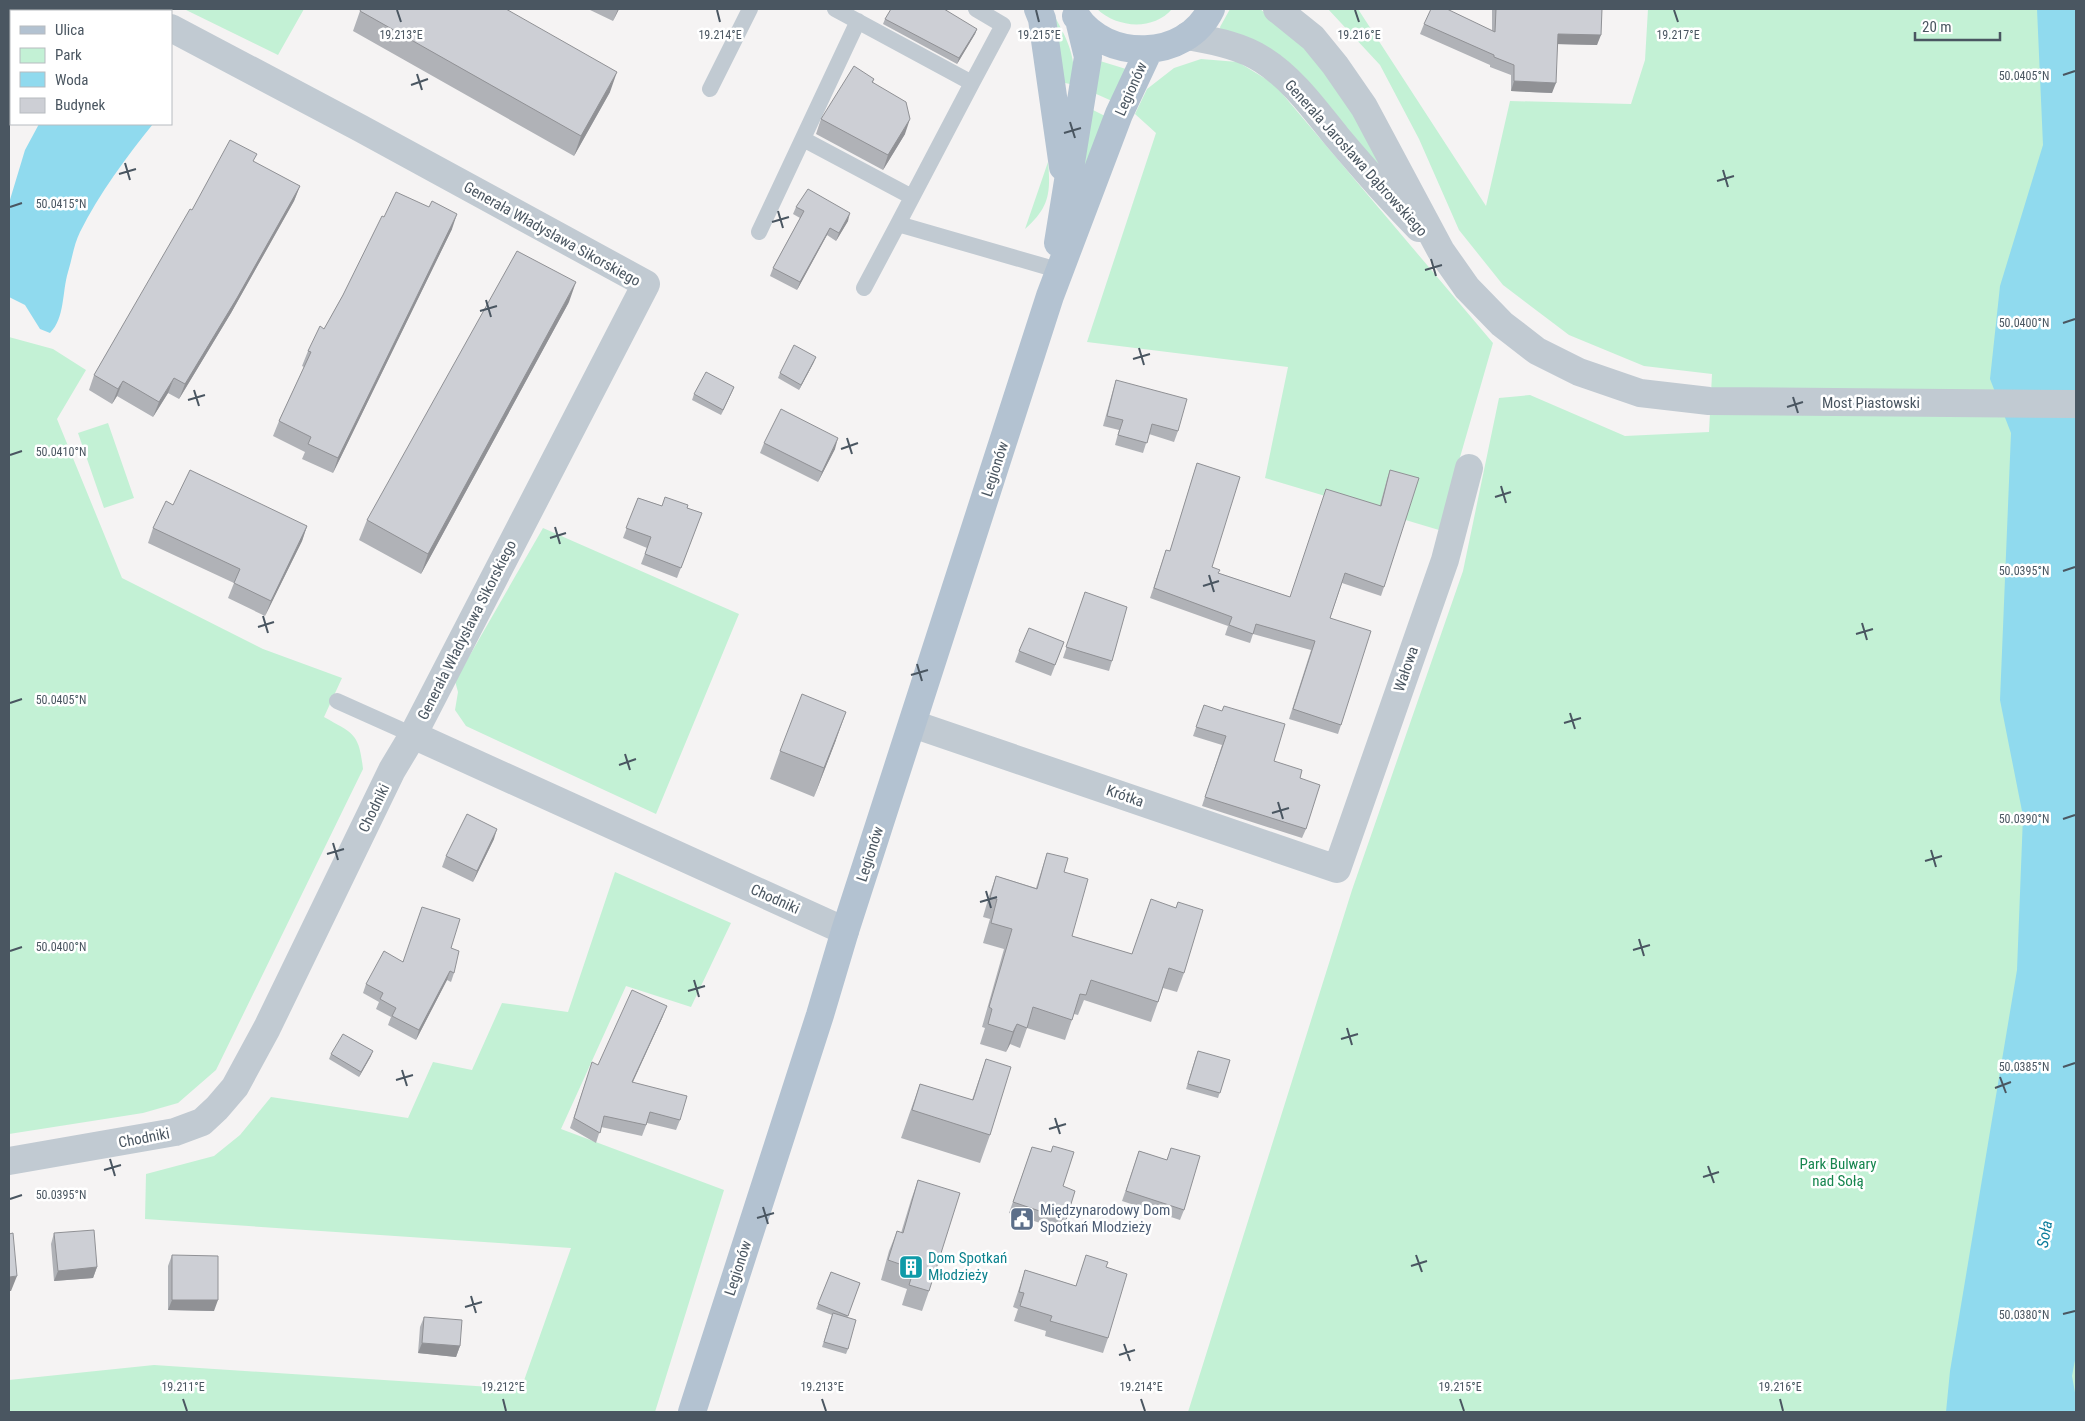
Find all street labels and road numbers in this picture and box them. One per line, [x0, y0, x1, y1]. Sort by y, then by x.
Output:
street label: Legionów [1111, 59, 1151, 119]
street label: Generała Jarosława Dąbrowskiego [1281, 76, 1431, 240]
street label: Generała Władysława Sikorskiego [460, 178, 644, 290]
street label: Most Piastowski [1822, 394, 1920, 412]
street label: Legionów [978, 439, 1012, 499]
street label: Generała Władysława Sikorskiego [414, 537, 520, 723]
street label: Wałowa [1390, 644, 1422, 694]
street label: Chodniki [355, 781, 393, 835]
street label: Krótka [1104, 781, 1146, 811]
street label: Legionów [853, 824, 887, 884]
street label: Chodniki [748, 880, 802, 918]
street label: Chodniki [117, 1124, 171, 1152]
street label: Legionów [721, 1238, 755, 1298]

